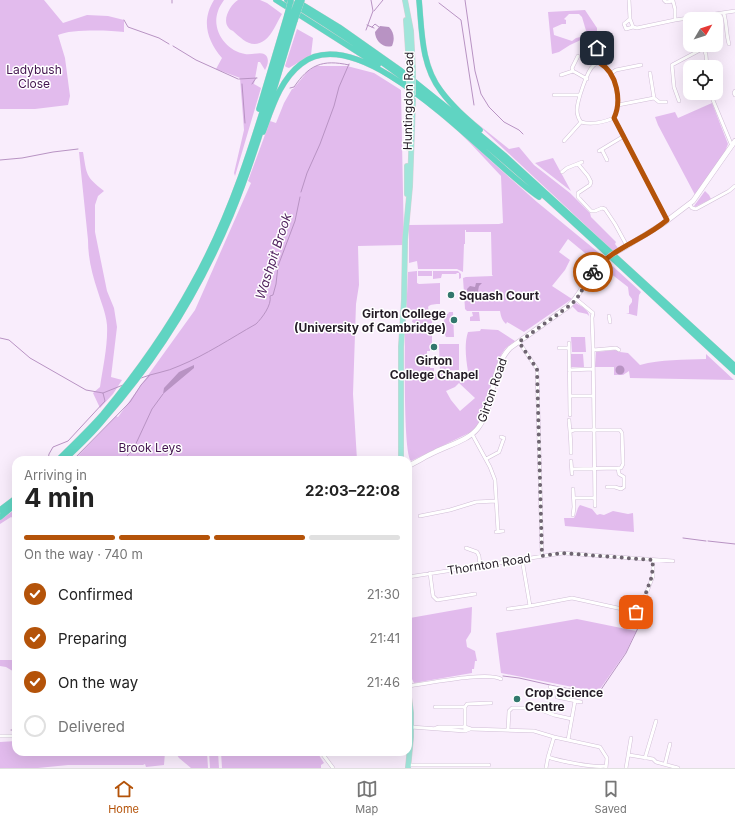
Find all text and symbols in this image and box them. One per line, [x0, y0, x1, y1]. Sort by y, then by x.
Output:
north arrow [683, 12, 723, 52]
map controls [683, 12, 723, 100]
pin [580, 31, 614, 65]
icon: home [586, 37, 608, 59]
street label: Huntingdon Road [400, 52, 416, 150]
button: locate [683, 60, 723, 100]
park label: Ladybush Close [6, 62, 62, 91]
water label: Washpit Brook [252, 210, 295, 301]
courier [573, 252, 613, 292]
icon: bike [582, 261, 604, 283]
place label: Squash Court [459, 288, 540, 303]
marker: Squash Court [446, 290, 456, 300]
place label: Girton College (University of Cambridge) [294, 306, 446, 335]
marker: Girton College (University of Cambridge) [449, 315, 459, 325]
marker: Girton College Chapel [429, 342, 439, 352]
place label: Girton College Chapel [390, 353, 478, 382]
street label: Girton Road [474, 356, 510, 424]
park label: Brook Leys [118, 440, 182, 455]
text: Arriving in [24, 467, 87, 483]
text: 22:03–22:08 [305, 481, 400, 500]
text: 4 min [24, 482, 95, 513]
text: On the way · 740 m [24, 546, 143, 562]
street label: Thornton Road [446, 550, 532, 578]
icon: check [24, 583, 46, 605]
text: Confirmed [58, 585, 133, 604]
text: 21:30 [367, 586, 400, 602]
pin [619, 595, 653, 629]
icon: bag [625, 601, 647, 623]
icon: check [24, 627, 46, 649]
text: Preparing [58, 629, 127, 648]
text: 21:41 [370, 630, 400, 646]
icon: check [24, 671, 46, 693]
text: On the way [58, 673, 138, 692]
text: 21:46 [367, 674, 400, 690]
place label: Crop Science Centre [525, 685, 603, 714]
marker: Crop Science Centre [512, 694, 522, 704]
text: Delivered [58, 717, 125, 736]
tab: Home [108, 778, 139, 816]
tab: Map [355, 778, 378, 816]
tab: Saved [595, 778, 627, 816]

